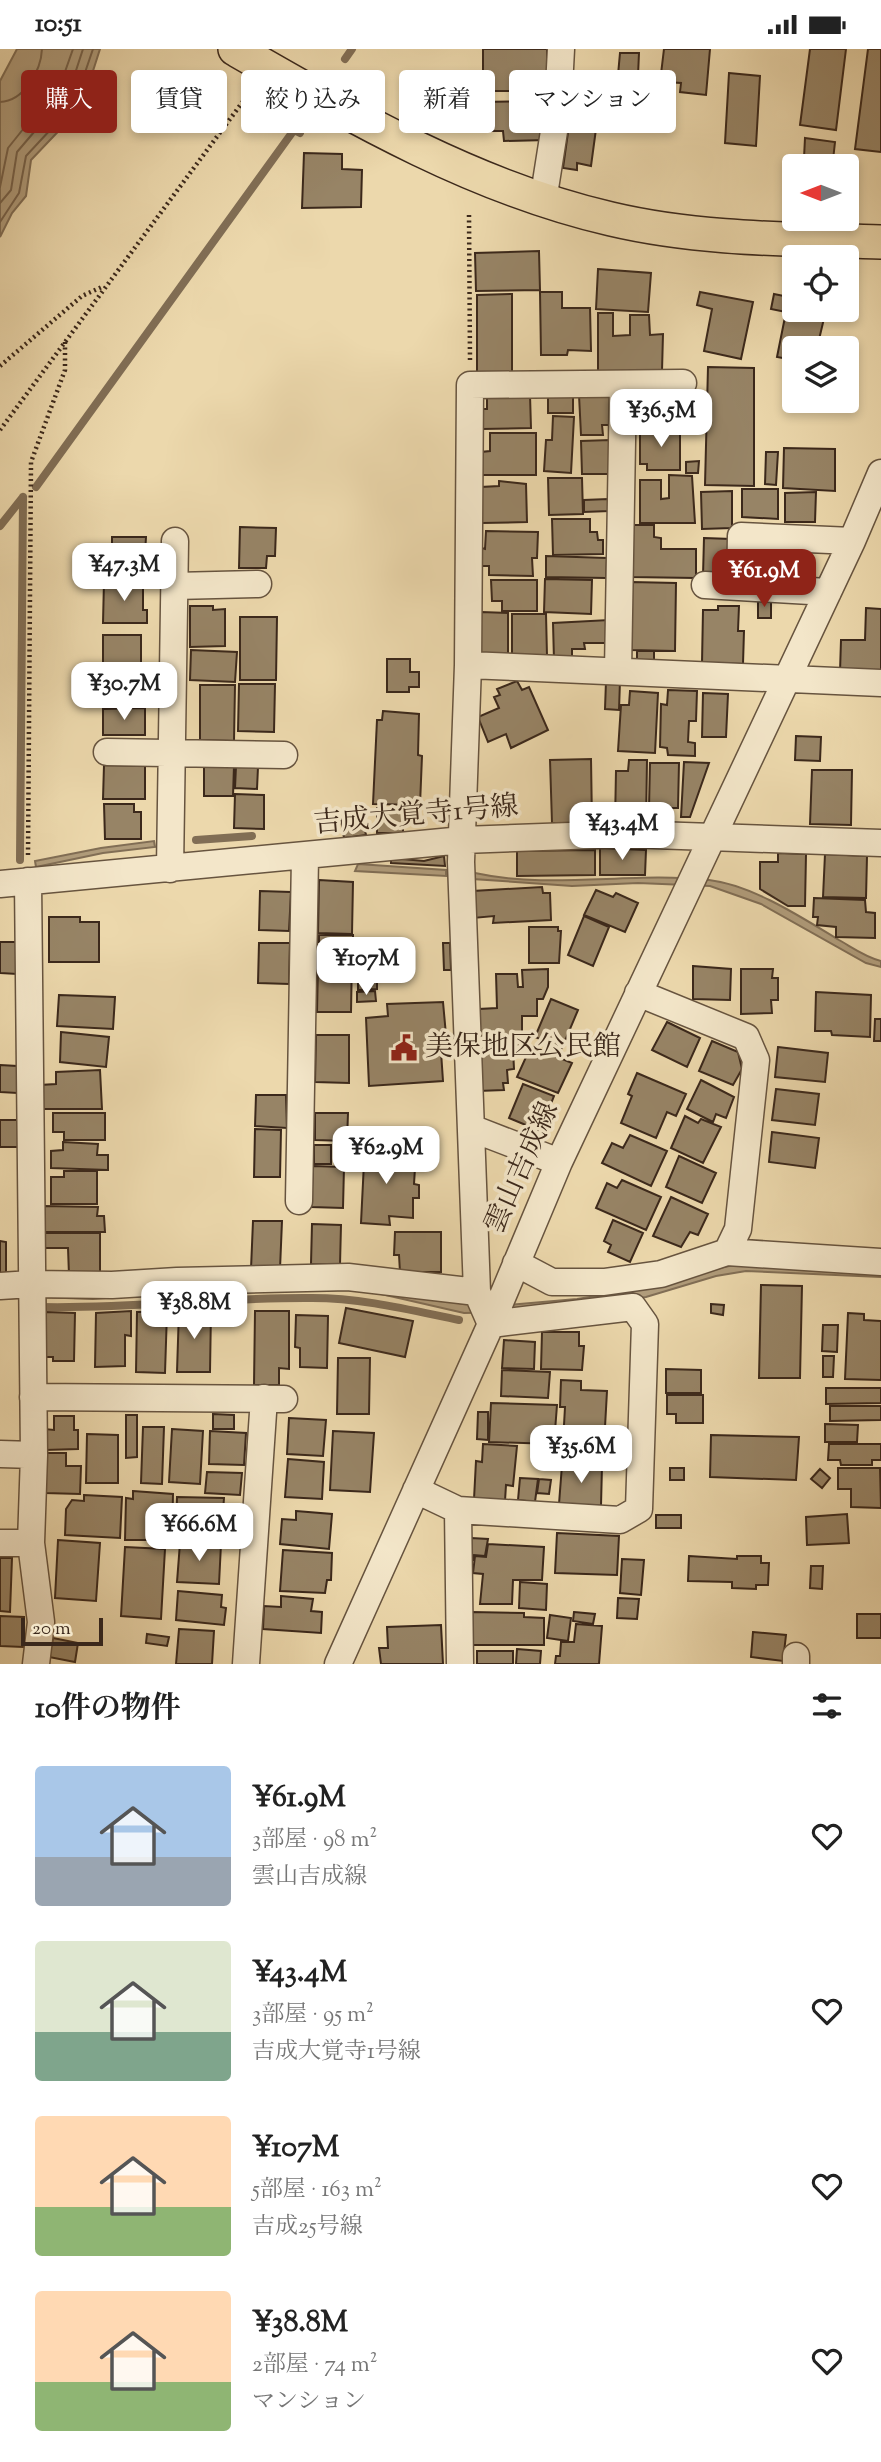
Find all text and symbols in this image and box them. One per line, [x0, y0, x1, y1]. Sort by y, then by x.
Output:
text: 10:51 [35, 6, 82, 43]
chip: 購入 [21, 70, 117, 133]
chip: 賃貸 [131, 70, 227, 133]
chip: 絞り込み [241, 70, 385, 133]
chip: 新着 [399, 70, 495, 133]
chip: マンション [509, 70, 676, 133]
north arrow [782, 154, 859, 231]
map controls [782, 154, 859, 413]
button: locate [782, 245, 859, 322]
button: layers [782, 336, 859, 413]
pin: ¥36.5M [604, 389, 718, 449]
text: ¥36.5M [626, 395, 696, 428]
pin: ¥47.3M [67, 543, 181, 603]
text: ¥47.3M [88, 549, 160, 582]
pin: ¥61.9M [707, 549, 821, 609]
text: ¥61.9M [728, 555, 800, 588]
pin: ¥30.7M [67, 663, 181, 722]
text: ¥30.7M [87, 668, 161, 701]
street label: 吉成大覚寺1号線 [312, 787, 520, 845]
pin: ¥43.4M [565, 803, 679, 862]
text: ¥43.4M [586, 808, 658, 841]
pin: ¥107M [317, 937, 415, 997]
text: ¥107M [333, 943, 399, 976]
place label: 美保地区公民館 [425, 1028, 621, 1068]
public building icon: 美保地区公民館 [389, 1033, 419, 1063]
street label: 雲山吉成線 [476, 1096, 570, 1240]
pin: ¥62.9M [329, 1127, 443, 1186]
text: ¥62.9M [349, 1132, 423, 1165]
pin: ¥38.8M [137, 1281, 251, 1341]
text: ¥38.8M [157, 1287, 231, 1320]
pin: ¥35.6M [524, 1425, 638, 1485]
text: ¥35.6M [546, 1431, 616, 1464]
pin: ¥66.6M [142, 1503, 256, 1563]
text: ¥66.6M [161, 1509, 237, 1542]
scale bar [21, 1615, 103, 1647]
text: 20 m [32, 1616, 71, 1643]
icon: filters [808, 1687, 846, 1725]
text: 10件の物件 [35, 1688, 181, 1731]
text: ¥61.9M [252, 1777, 346, 1820]
icon: home [91, 1794, 175, 1878]
icon: heart [808, 1817, 846, 1855]
text: 3部屋 · 98 m² [252, 1824, 377, 1857]
text: 雲山吉成線 [252, 1861, 367, 1894]
text: ¥43.4M [252, 1952, 347, 1995]
icon: home [91, 1969, 175, 2053]
icon: heart [808, 1992, 846, 2030]
text: 3部屋 · 95 m² [252, 1999, 374, 2032]
text: 吉成大覚寺1号線 [252, 2036, 421, 2069]
text: ¥107M [252, 2127, 339, 2170]
icon: home [91, 2144, 175, 2228]
icon: heart [808, 2167, 846, 2205]
text: 5部屋 · 163 m² [252, 2174, 382, 2207]
text: 吉成25号線 [252, 2211, 363, 2244]
text: ¥38.8M [252, 2302, 348, 2345]
icon: home [91, 2319, 175, 2403]
icon: heart [808, 2342, 846, 2380]
text: 2部屋 · 74 m² [252, 2349, 378, 2382]
text: マンション [252, 2386, 366, 2419]

